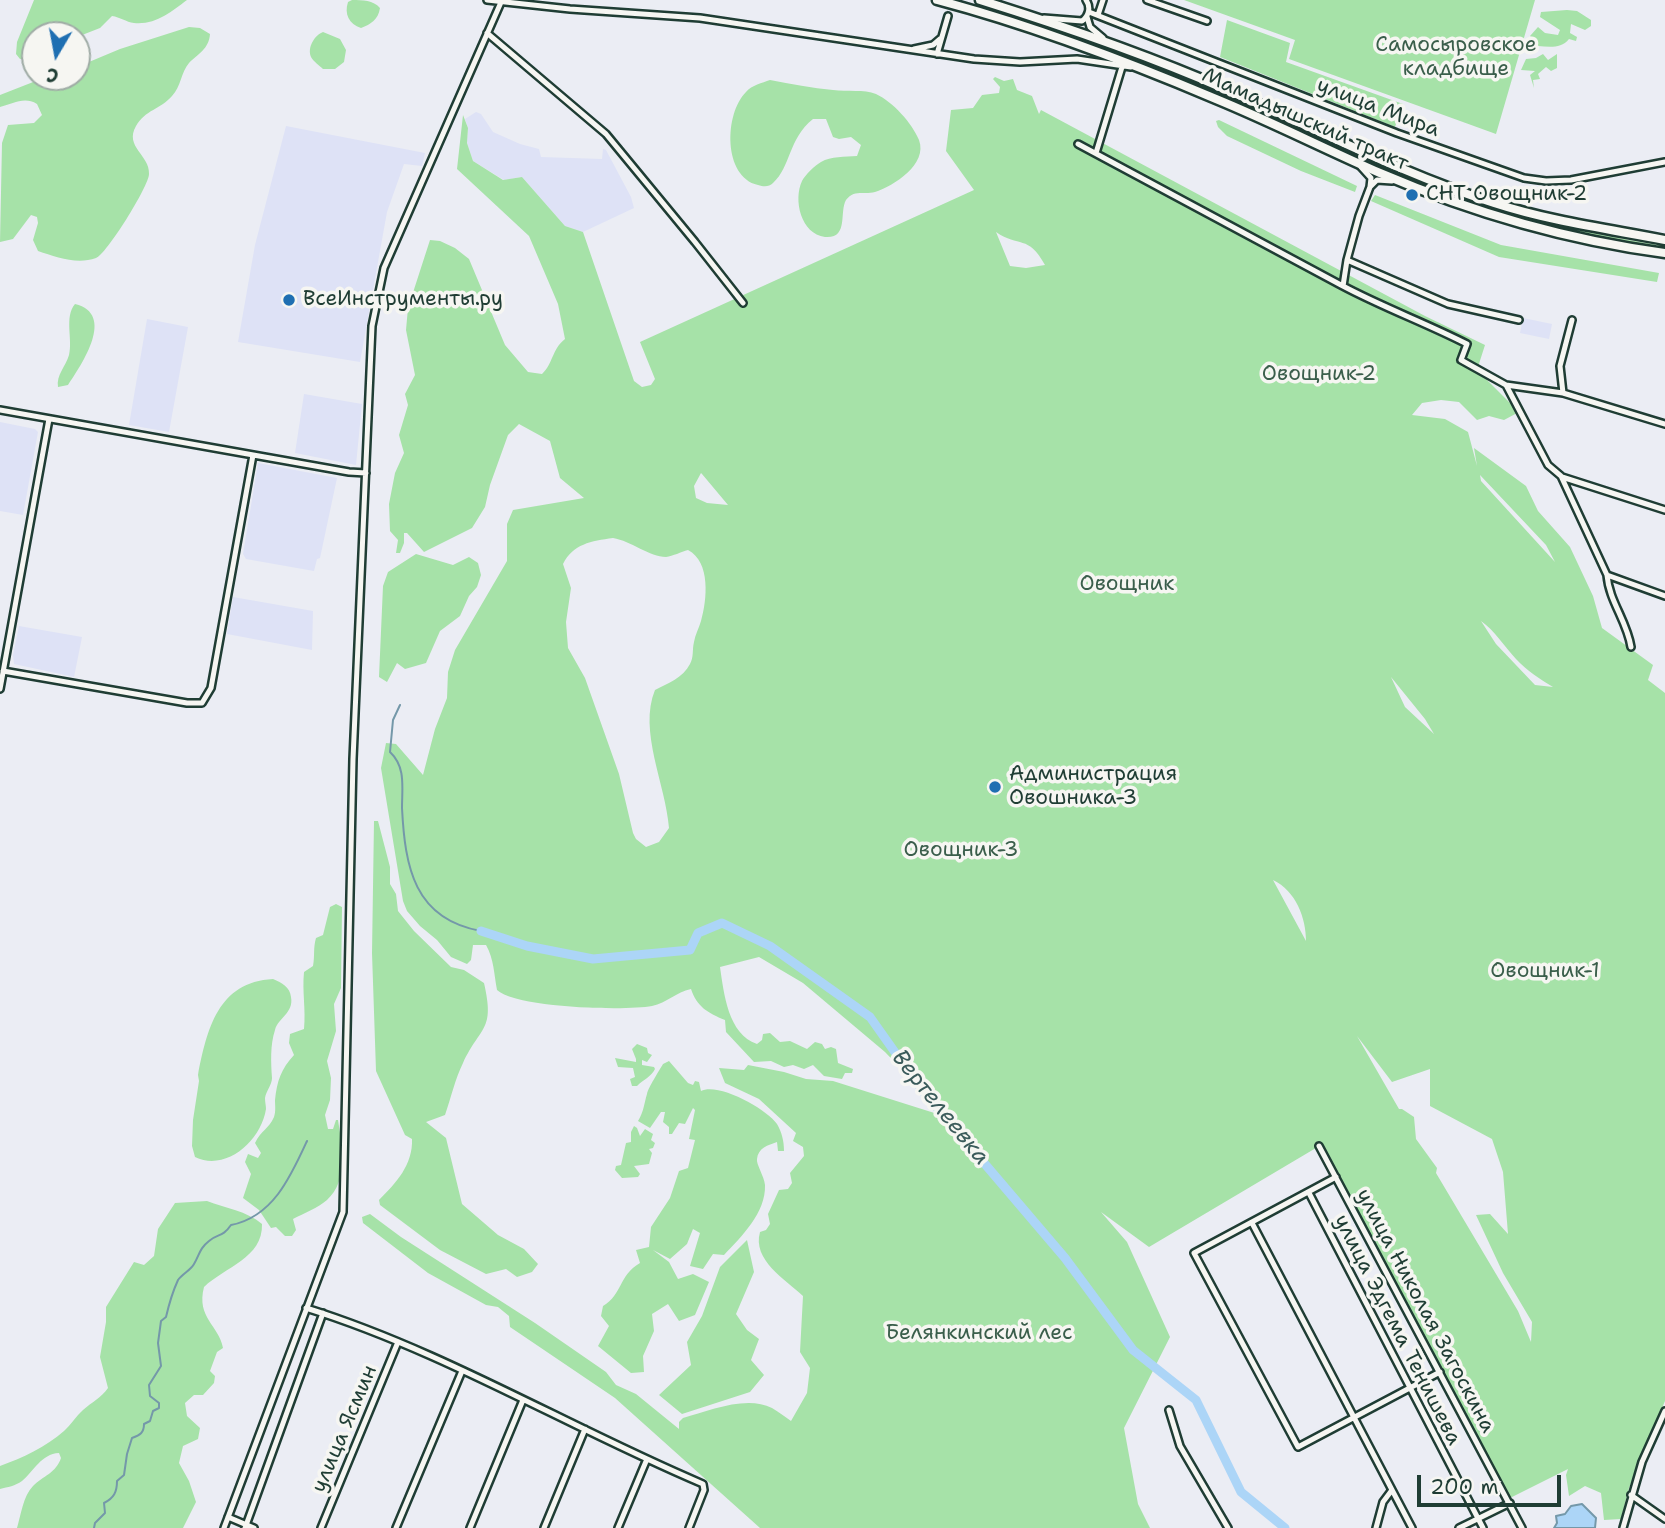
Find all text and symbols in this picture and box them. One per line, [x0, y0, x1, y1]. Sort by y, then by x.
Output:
north arrow [21, 21, 91, 91]
park label: Самосыровское кладбище [1375, 33, 1537, 83]
text: С [45, 62, 61, 89]
street label: Мамадышский тракт [1198, 63, 1412, 177]
street label: улица Мира [1313, 73, 1443, 143]
place label: СНТ Овощник-2 [1426, 182, 1587, 208]
marker: СНТ Овощник-2 [1404, 187, 1420, 203]
place label: ВсеИнструменты.ру [303, 287, 503, 313]
marker: ВсеИнструменты.ру [281, 292, 297, 308]
park label: Овощник-2 [1262, 362, 1376, 388]
park label: Овощник [1080, 572, 1174, 598]
place label: Администрация Овошника-3 [1009, 762, 1177, 812]
marker: Администрация Овошника-3 [987, 779, 1003, 795]
park label: Овощник-3 [904, 838, 1018, 864]
park label: Овощник-1 [1490, 959, 1600, 985]
water label: Вертелеевка [885, 1045, 995, 1171]
street label: улица Николая Загоскина [1350, 1185, 1500, 1437]
street label: улица Эдгема Тенишева [1328, 1211, 1466, 1449]
park label: Белянкинский лес [885, 1321, 1073, 1347]
street label: улица Ясмин [307, 1362, 383, 1496]
scale bar [1420, 1462, 1564, 1506]
text: 200 m [1430, 1473, 1499, 1501]

